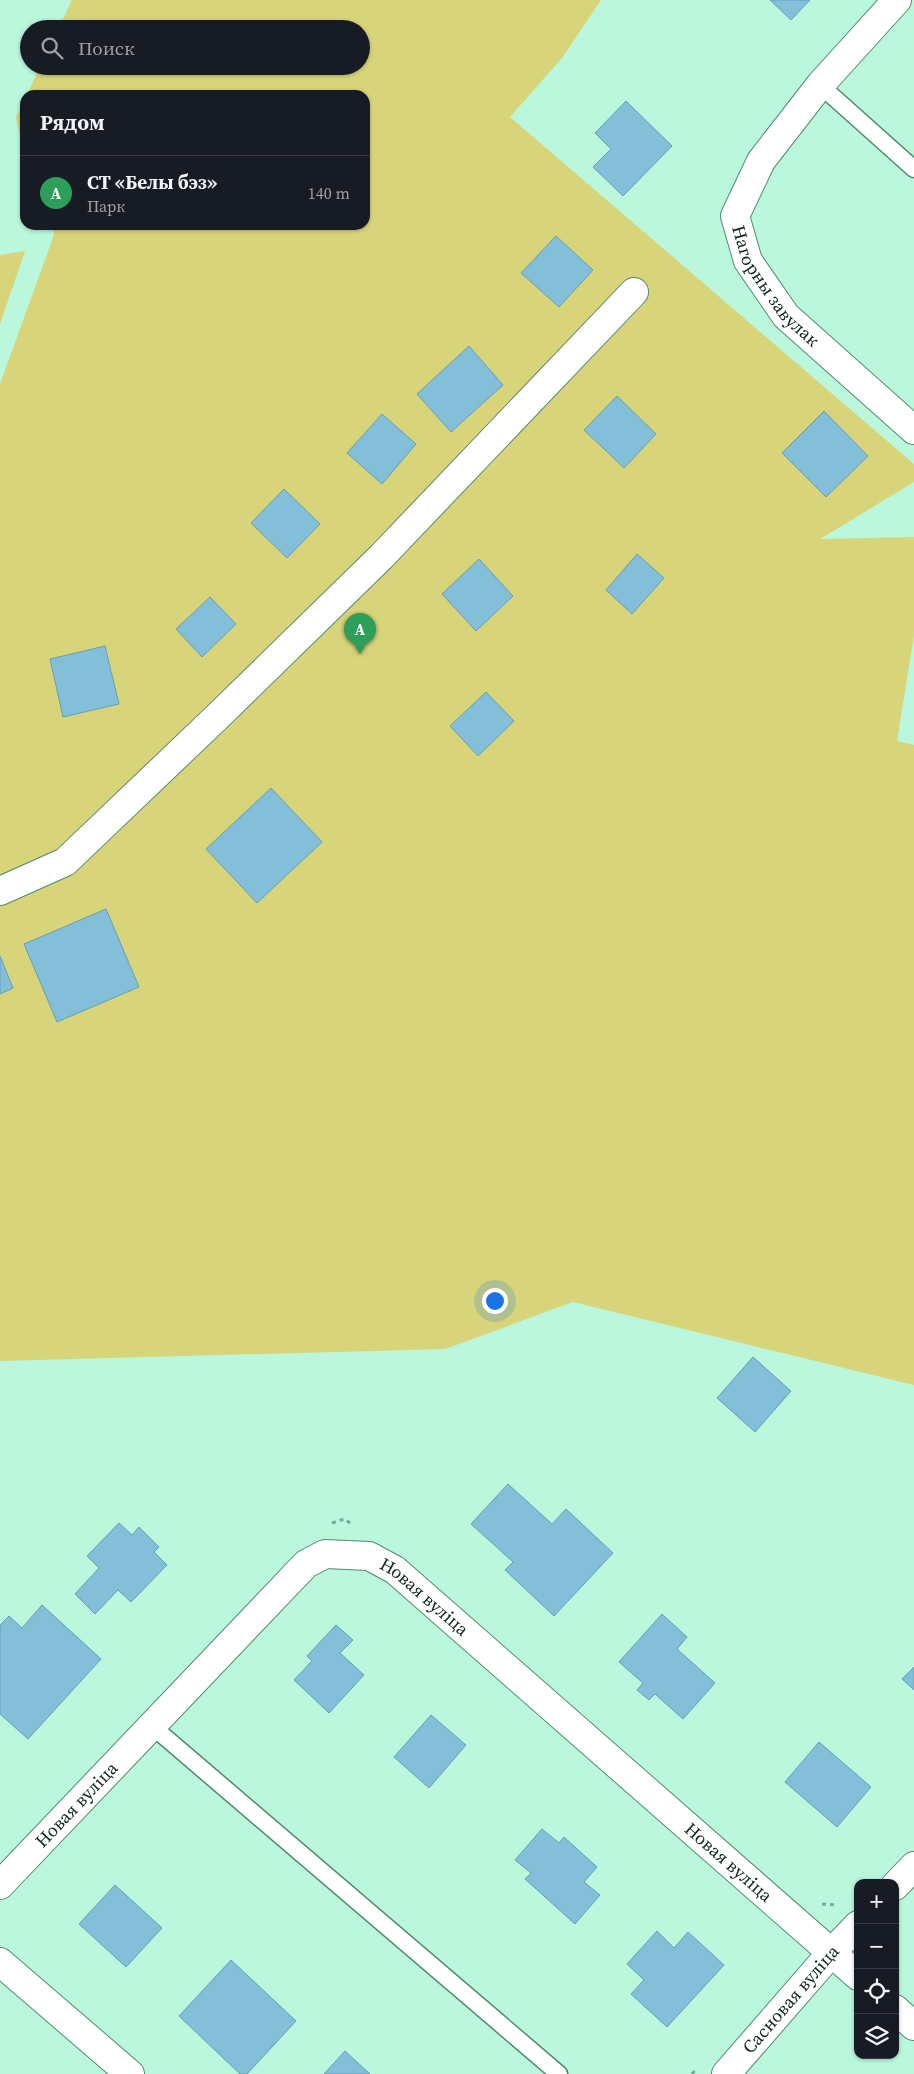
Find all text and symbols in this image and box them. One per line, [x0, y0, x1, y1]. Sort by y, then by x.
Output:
search box [20, 20, 370, 75]
icon: search [38, 34, 66, 62]
text: Поиск [78, 35, 135, 61]
text: Рядом [40, 108, 105, 137]
text: СТ «Белы бэз» [87, 169, 217, 195]
text: A [51, 182, 61, 204]
text: 140 m [308, 182, 350, 204]
text: Парк [87, 195, 125, 217]
street label: Нагорны завулак [726, 222, 825, 352]
pin: A [344, 613, 376, 654]
your location [482, 1288, 508, 1314]
street label: Новая вуліца [376, 1551, 475, 1642]
street label: Новая вуліца [29, 1755, 124, 1853]
street label: Новая вуліца [679, 1816, 779, 1908]
map controls [854, 1879, 899, 2059]
button: + [854, 1879, 899, 1924]
button: − [854, 1924, 899, 1969]
street label: Сасновая вуліца [736, 1938, 845, 2059]
button: locate [854, 1969, 899, 2014]
button: layers [854, 2014, 899, 2059]

